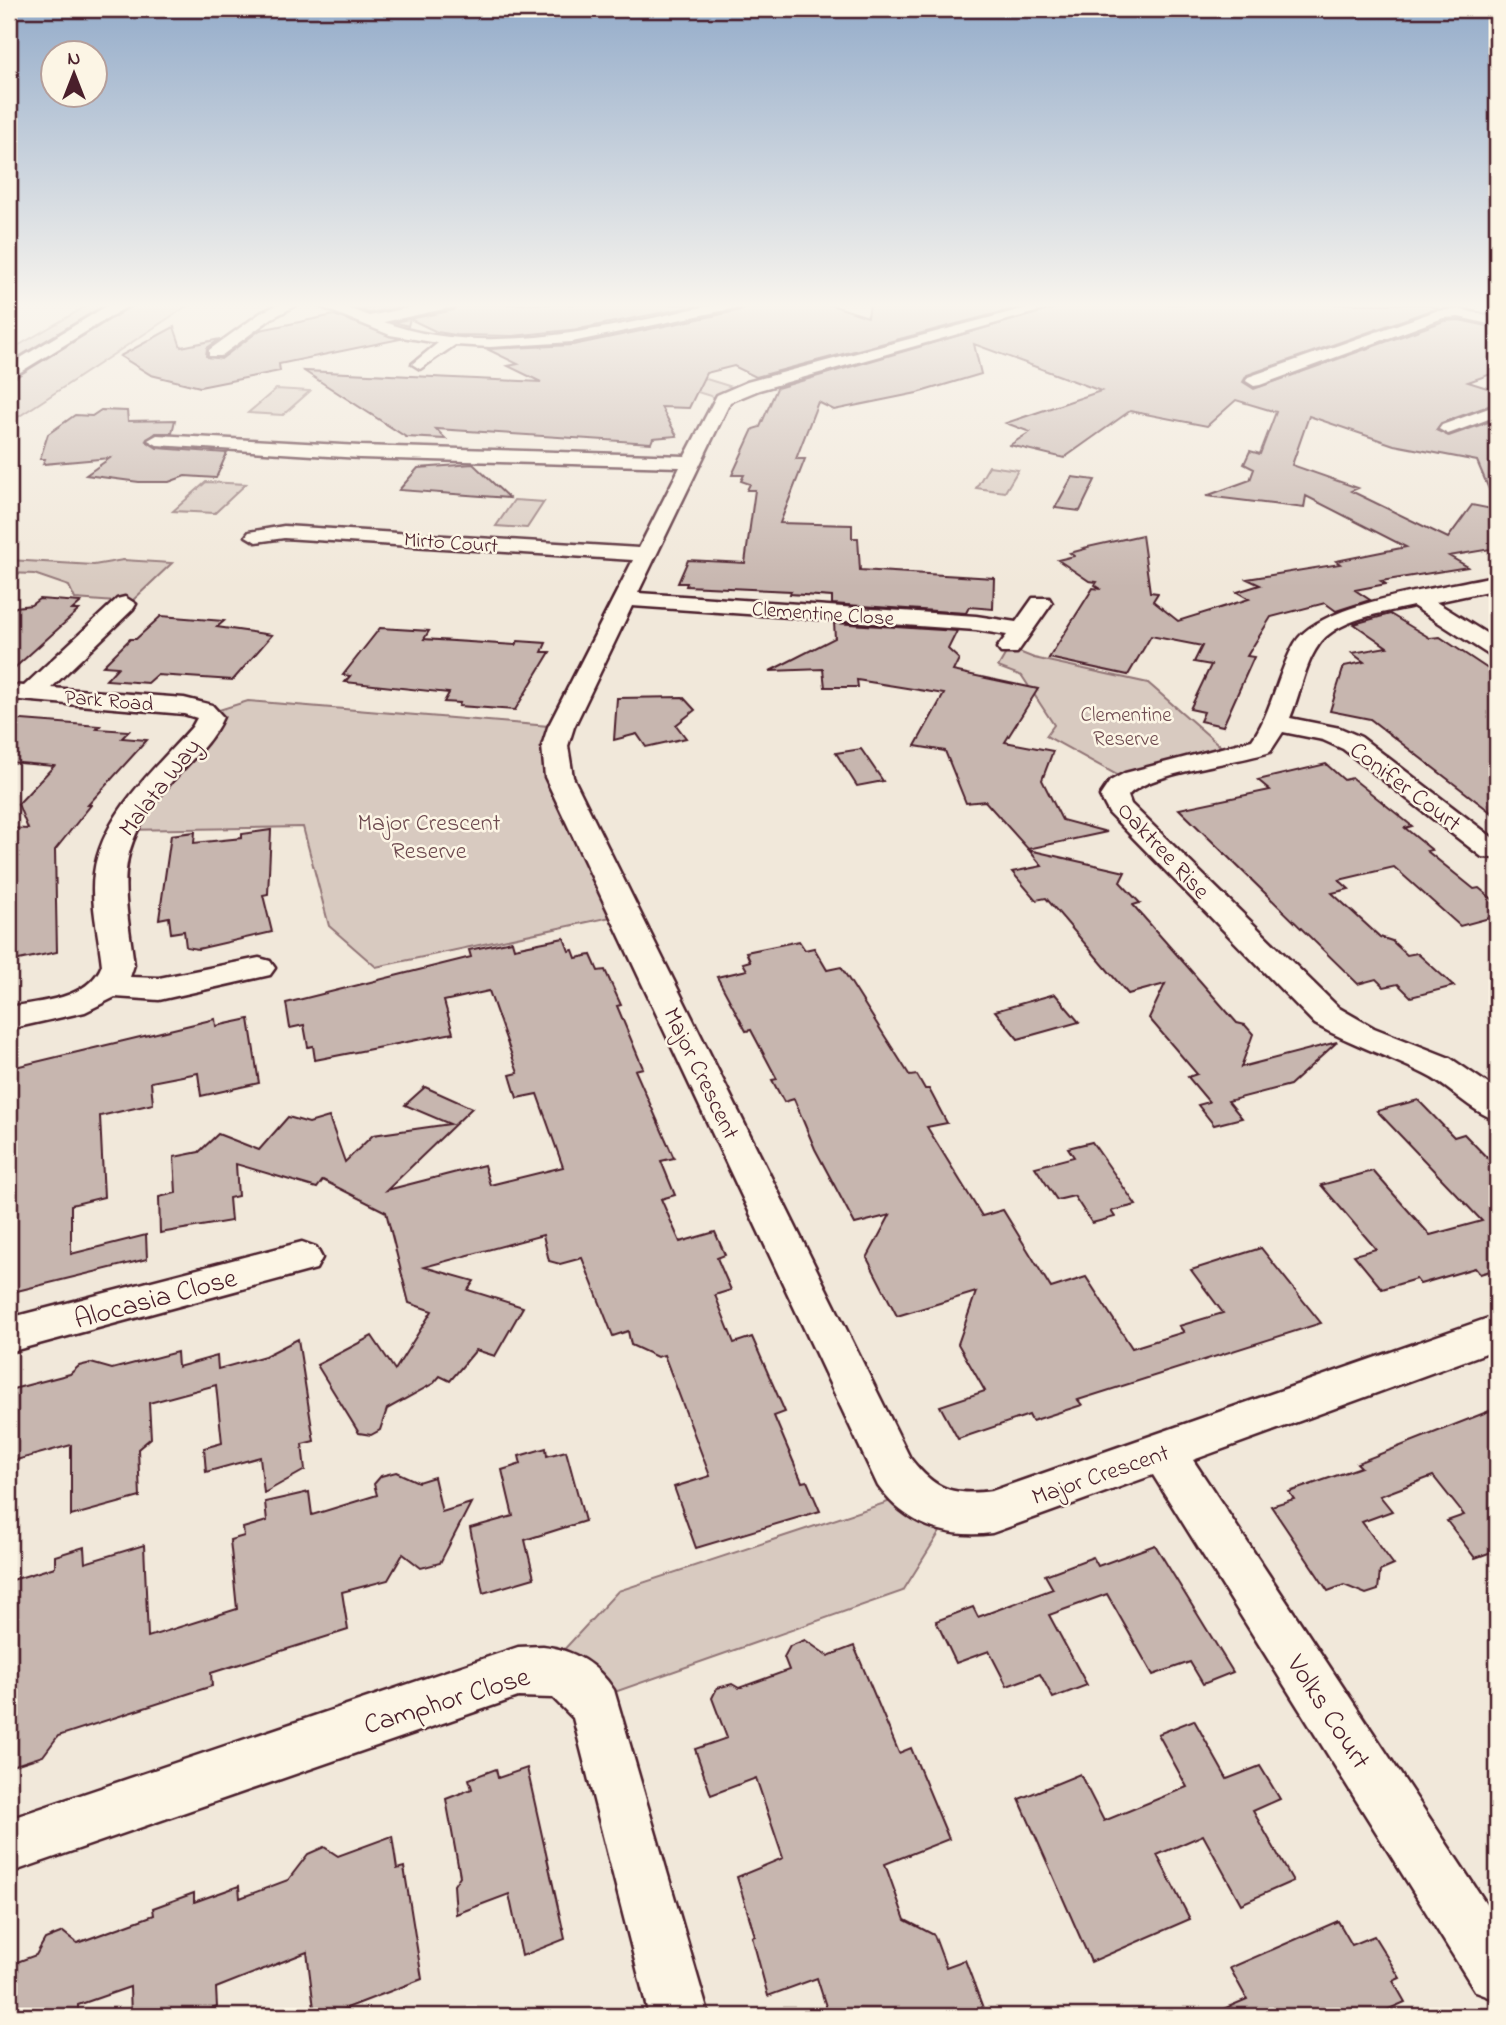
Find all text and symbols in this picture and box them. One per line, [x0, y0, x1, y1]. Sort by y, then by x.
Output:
north arrow [38, 38, 108, 108]
text: N [68, 46, 81, 73]
street label: Mirto Court [403, 526, 499, 562]
street label: Clementine Close [751, 595, 896, 635]
street label: Park Road [63, 683, 155, 721]
park label: Clementine Reserve [1080, 701, 1172, 755]
street label: Malata Way [111, 732, 211, 846]
street label: Conifer Court [1341, 734, 1468, 842]
street label: Oaktree Rise [1107, 795, 1217, 909]
park label: Major Crescent Reserve [357, 807, 501, 870]
street label: Major Crescent [653, 1002, 747, 1146]
street label: Alocasia Close [70, 1259, 242, 1342]
street label: Major Crescent [1027, 1437, 1174, 1516]
street label: Volks Court [1274, 1647, 1379, 1778]
street label: Camphor Close [359, 1658, 535, 1747]

